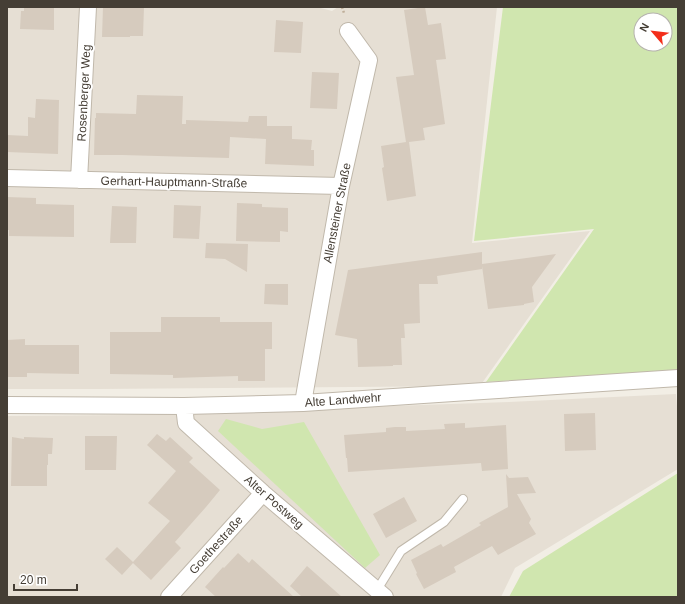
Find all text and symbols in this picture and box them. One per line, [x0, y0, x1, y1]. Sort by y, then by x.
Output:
north arrow [633, 12, 673, 52]
text: N [637, 21, 651, 34]
street label: Rosenberger Weg [74, 44, 94, 142]
street label: Allensteiner Straße [320, 161, 354, 264]
street label: Gerhart-Hauptmann-Straße [101, 174, 248, 190]
street label: Alte Landwehr [304, 390, 382, 410]
street label: Alter Postweg [241, 472, 307, 532]
street label: Goethestraße [186, 513, 246, 577]
scale bar [14, 566, 77, 592]
text: 20 m [20, 573, 47, 587]

